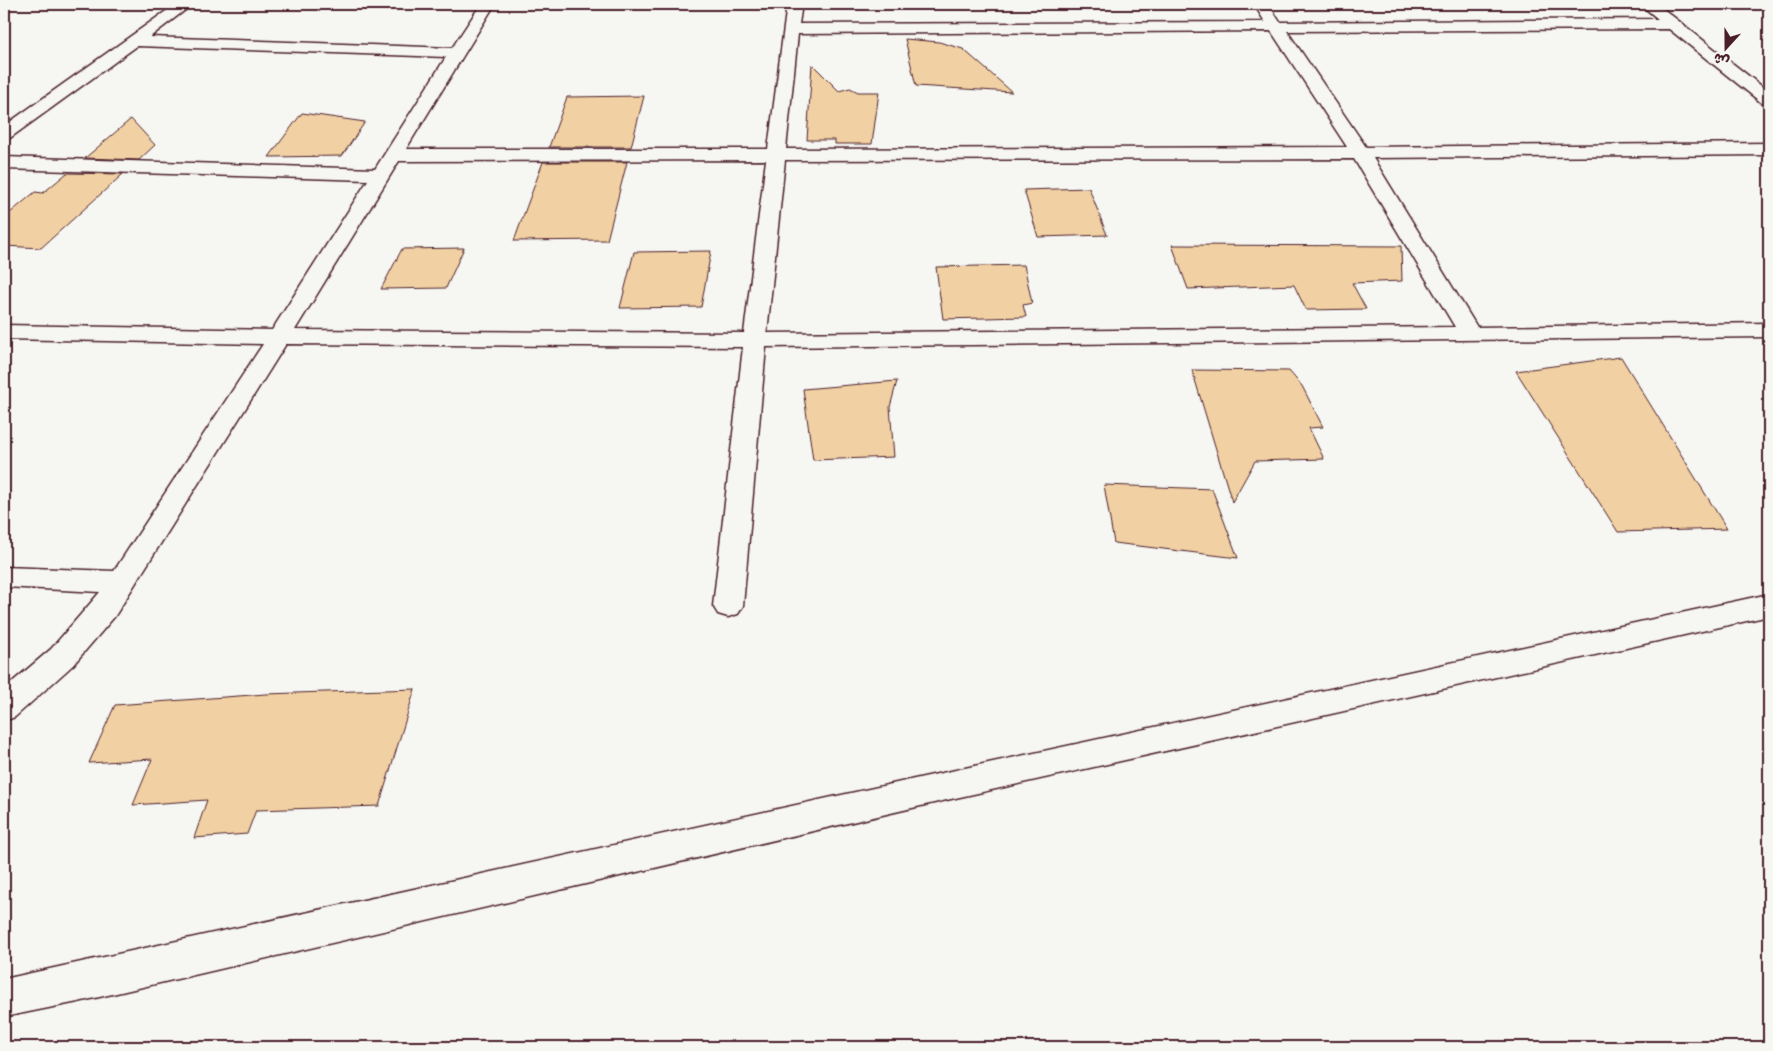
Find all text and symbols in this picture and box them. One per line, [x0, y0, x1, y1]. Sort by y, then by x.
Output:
north arrow [1700, 22, 1750, 72]
text: ش [1711, 49, 1732, 72]

